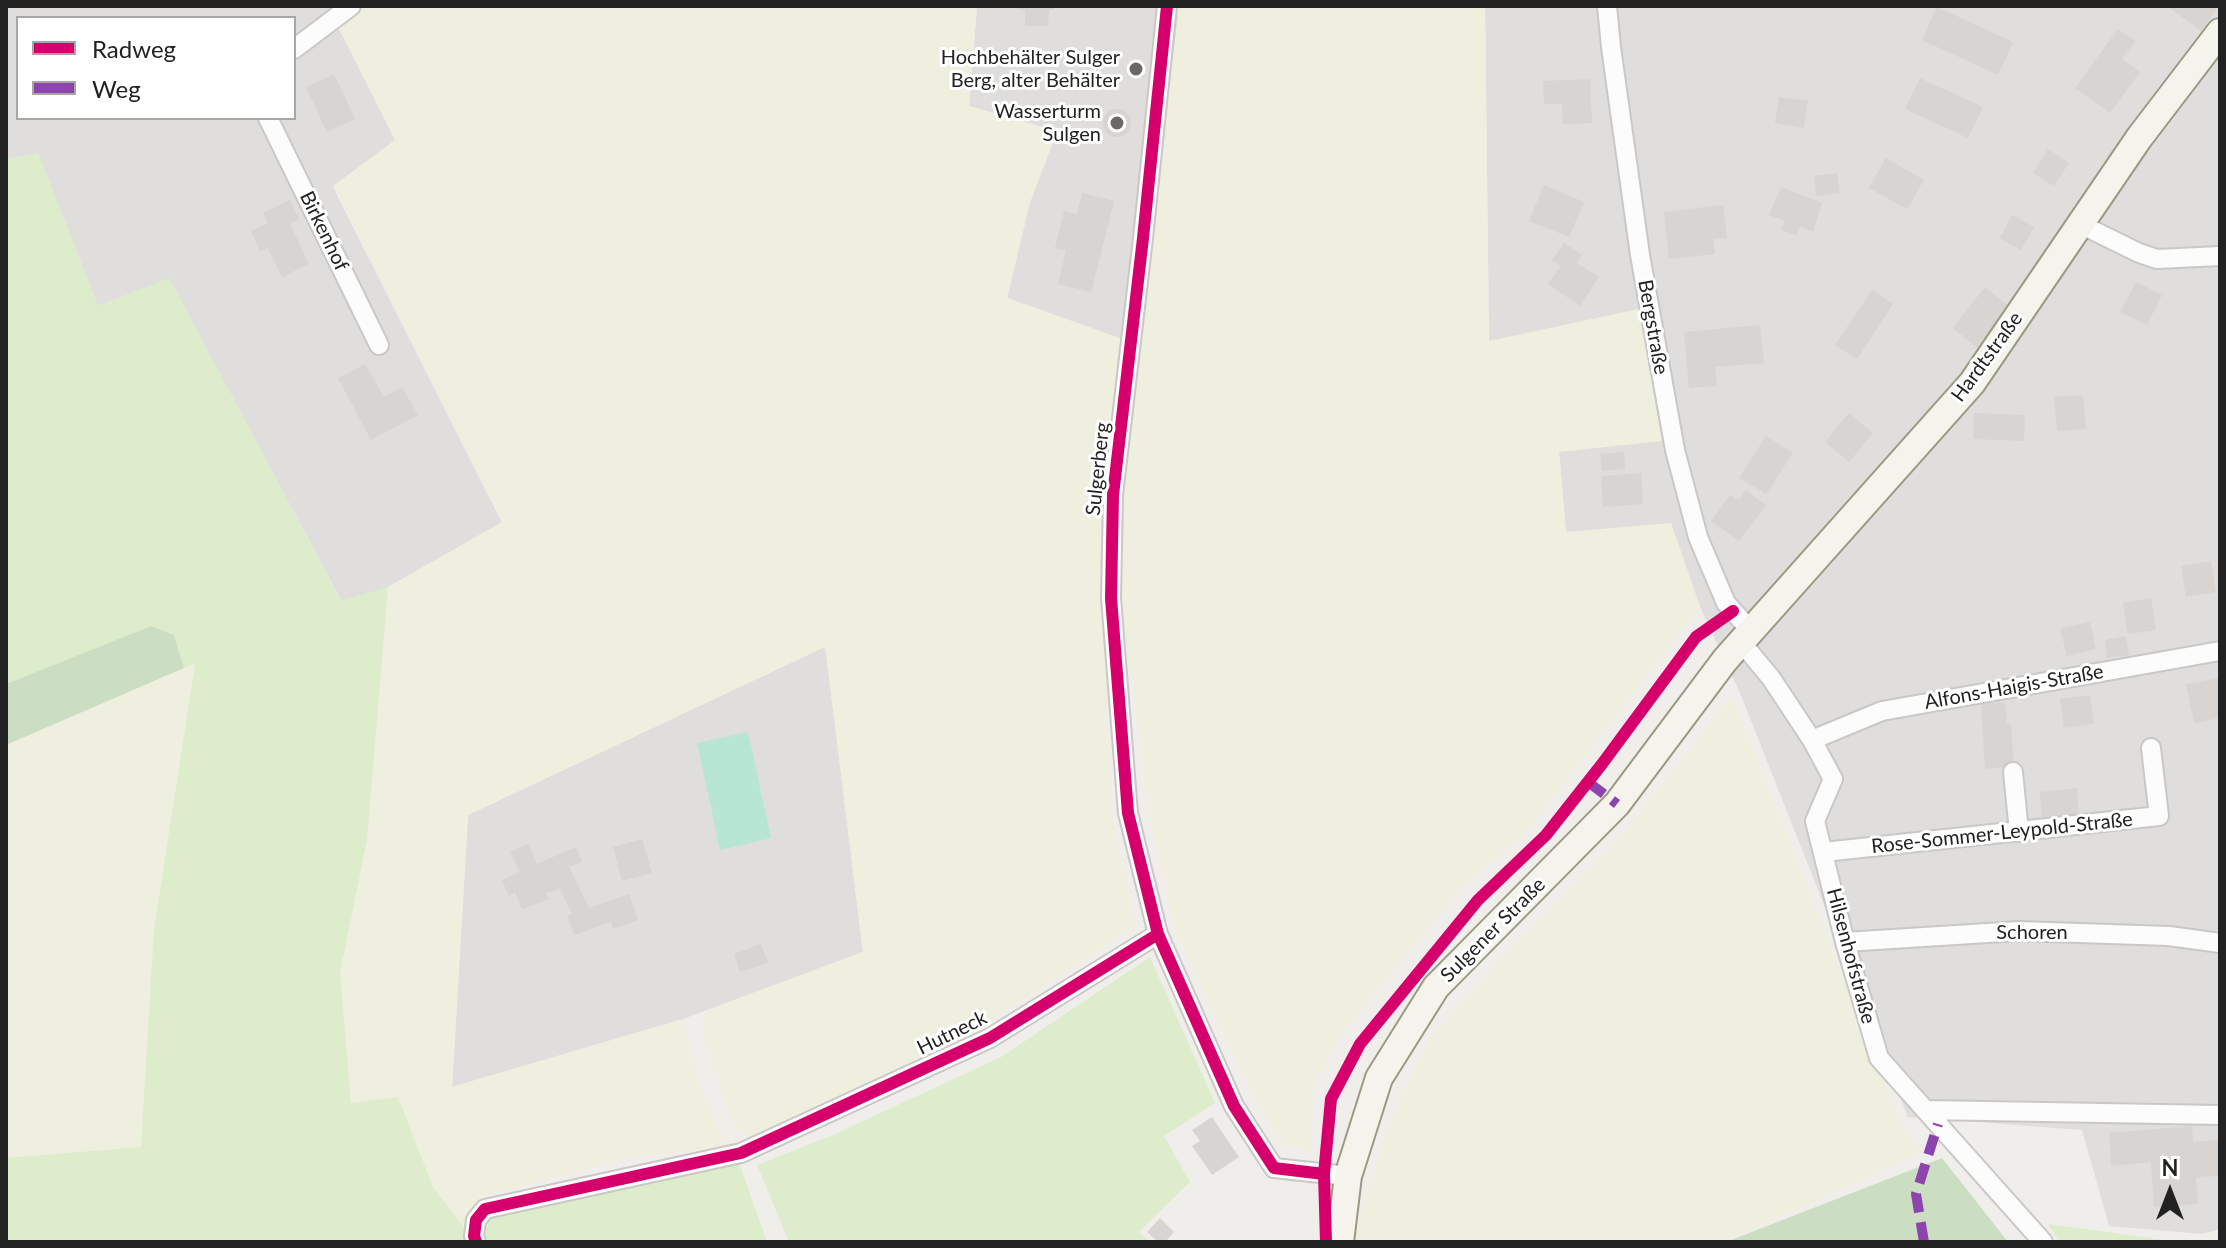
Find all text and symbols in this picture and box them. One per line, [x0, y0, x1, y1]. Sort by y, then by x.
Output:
legend [16, 16, 296, 120]
text: Radweg [92, 34, 176, 63]
place label: Hochbehälter Sulger Berg, alter Behälter [941, 46, 1120, 93]
marker: Hochbehälter Sulger Berg, alter Behälter [1127, 60, 1145, 78]
text: Weg [92, 74, 141, 103]
place label: Wasserturm Sulgen [994, 100, 1101, 147]
marker: Wasserturm Sulgen [1108, 114, 1126, 132]
street label: Birkenhof [294, 187, 354, 275]
street label: Bergstraße [1633, 278, 1673, 376]
street label: Hardtstraße [1946, 307, 2028, 407]
street label: Sulgerberg [1081, 421, 1115, 517]
street label: Alfons-Haigis-Straße [1923, 659, 2105, 715]
street label: Rose-Sommer-Leypold-Straße [1870, 807, 2134, 859]
street label: Sulgener Straße [1436, 873, 1550, 987]
street label: Hilsenhofstraße [1821, 886, 1881, 1026]
street label: Schoren [1996, 921, 2068, 945]
street label: Hutneck [913, 1006, 991, 1060]
north arrow [2130, 1152, 2210, 1232]
text: N [2162, 1154, 2178, 1181]

